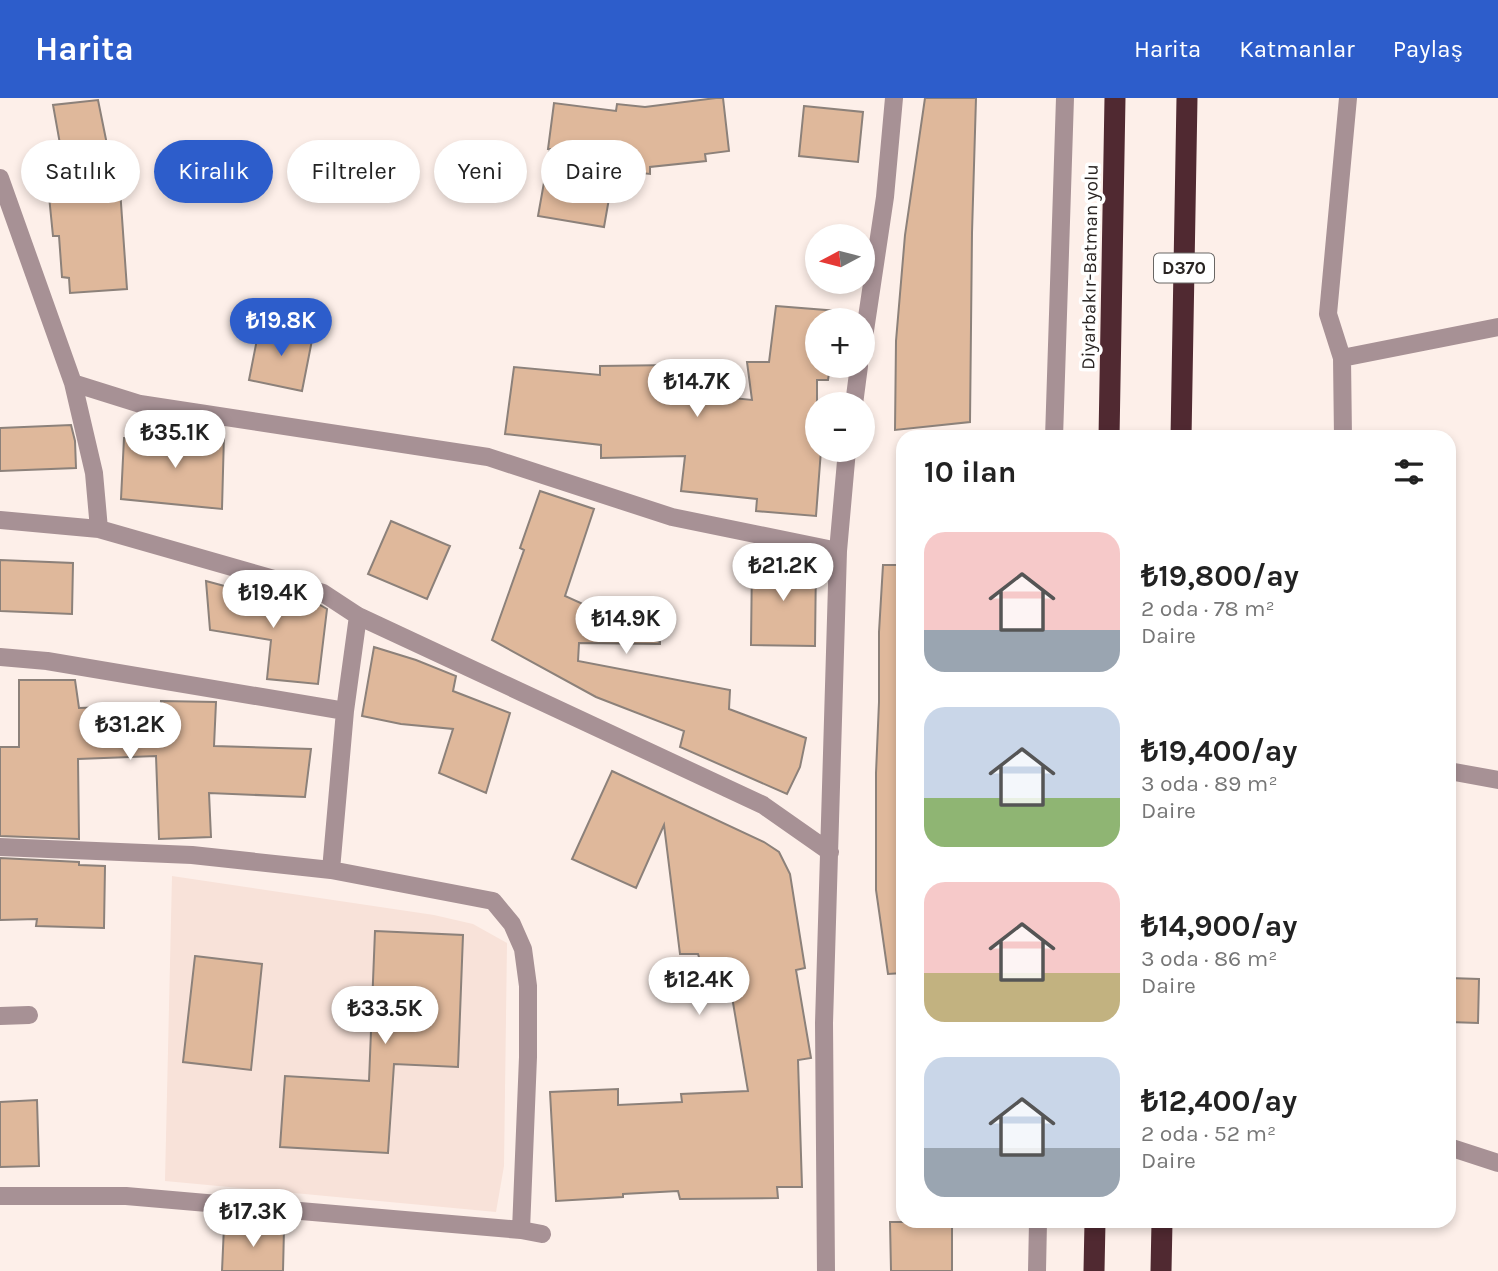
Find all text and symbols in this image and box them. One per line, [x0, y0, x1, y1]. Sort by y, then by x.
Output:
text: Harita [35, 30, 134, 68]
text: Harita [1134, 35, 1201, 63]
text: Katmanlar [1239, 35, 1355, 63]
text: Paylaş [1393, 35, 1463, 63]
chip: Satılık [21, 140, 140, 203]
chip: Kiralık [154, 140, 273, 203]
chip: Filtreler [287, 140, 420, 203]
chip: Yeni [434, 140, 527, 203]
chip: Daire [541, 140, 646, 203]
street label: Diyarbakır-Batman yolu [1077, 164, 1103, 370]
north arrow [805, 224, 875, 294]
map controls [805, 224, 875, 462]
road number: D370 [1154, 253, 1214, 282]
pin: ₺19.8K [224, 299, 338, 358]
text: ₺19.8K [246, 307, 316, 334]
button: + [805, 308, 875, 378]
pin: ₺14.7K [640, 360, 754, 419]
text: ₺14.7K [664, 368, 730, 395]
button: − [805, 392, 875, 462]
pin: ₺35.1K [118, 410, 232, 470]
text: ₺35.1K [140, 419, 210, 446]
icon: filters [1390, 453, 1428, 491]
text: 10 ilan [924, 454, 1016, 490]
pin: ₺21.2K [726, 544, 840, 603]
text: ₺21.2K [748, 552, 818, 579]
text: ₺19,800/ay [1141, 558, 1299, 594]
icon: home [980, 560, 1064, 644]
pin: ₺19.4K [216, 570, 330, 630]
text: ₺19.4K [238, 579, 308, 606]
text: 2 oda · 78 m² [1141, 595, 1275, 622]
pin: ₺14.9K [569, 596, 683, 656]
text: ₺14.9K [591, 605, 661, 632]
text: Daire [1141, 622, 1196, 649]
pin: ₺31.2K [73, 702, 187, 762]
text: ₺31.2K [95, 711, 165, 738]
text: ₺19,400/ay [1141, 733, 1297, 769]
icon: home [980, 735, 1064, 819]
text: 3 oda · 89 m² [1141, 770, 1278, 797]
text: Daire [1141, 797, 1196, 824]
text: ₺14,900/ay [1141, 908, 1297, 944]
icon: home [980, 910, 1064, 994]
text: 3 oda · 86 m² [1141, 945, 1277, 972]
pin: ₺12.4K [642, 958, 756, 1017]
text: ₺12.4K [665, 966, 733, 993]
text: Daire [1141, 972, 1196, 999]
pin: ₺33.5K [328, 986, 442, 1046]
text: ₺33.5K [347, 995, 423, 1022]
text: ₺12,400/ay [1141, 1083, 1297, 1119]
icon: home [980, 1085, 1064, 1169]
text: 2 oda · 52 m² [1141, 1120, 1276, 1147]
text: Daire [1141, 1147, 1196, 1174]
pin: ₺17.3K [196, 1190, 310, 1249]
text: ₺17.3K [219, 1198, 287, 1225]

